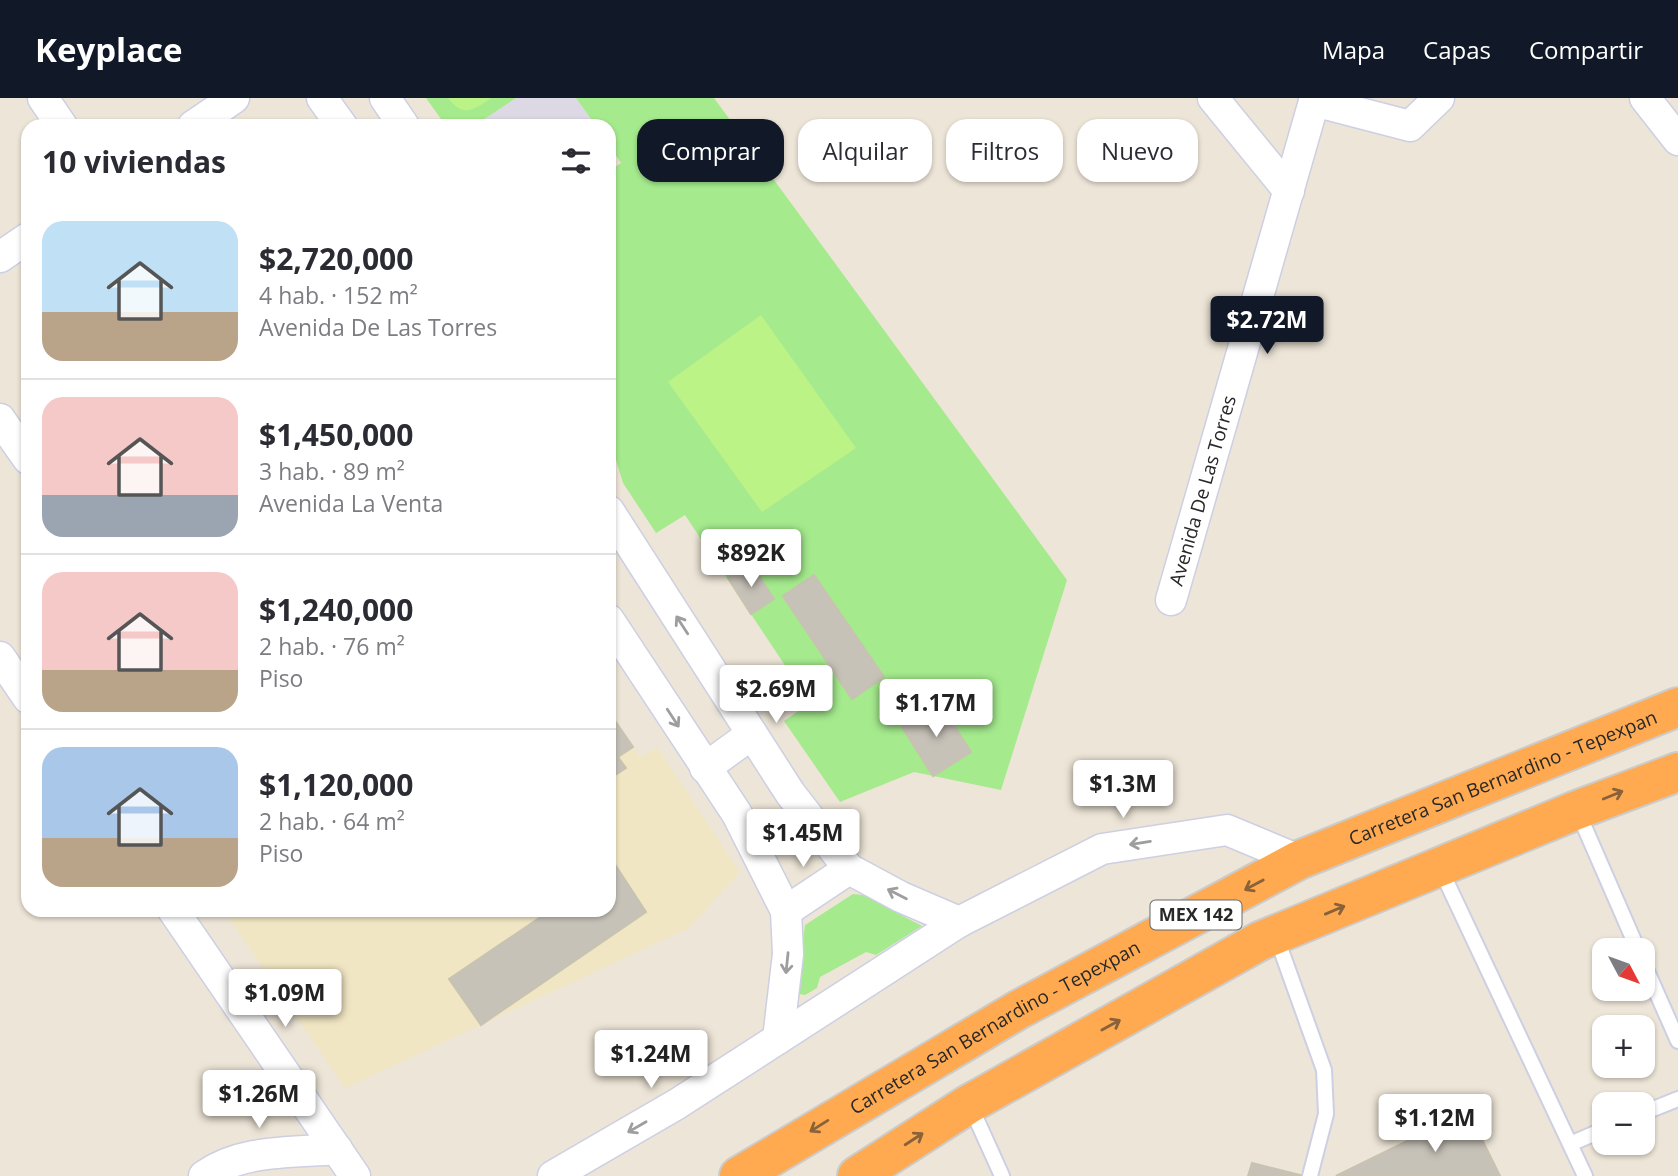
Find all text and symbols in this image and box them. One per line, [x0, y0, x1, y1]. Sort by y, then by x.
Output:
text: Keyplace [35, 27, 183, 72]
text: Mapa [1322, 33, 1385, 66]
text: Capas [1423, 33, 1491, 66]
text: Compartir [1529, 33, 1643, 66]
chip: Comprar [637, 119, 784, 182]
chip: Alquilar [798, 119, 932, 182]
chip: Filtros [946, 119, 1063, 182]
chip: Nuevo [1077, 119, 1198, 182]
text: 10 viviendas [42, 141, 226, 182]
icon: filters [557, 142, 595, 180]
text: $2,720,000 [259, 238, 413, 279]
icon: home [98, 249, 182, 333]
text: 4 hab. · 152 m² [259, 279, 418, 311]
pin: $2.72M [1210, 296, 1324, 356]
text: $2.72M [1227, 303, 1307, 335]
text: Avenida De Las Torres [259, 311, 497, 343]
street label: Avenida De Las Torres [1163, 392, 1242, 589]
text: $1,450,000 [259, 414, 413, 455]
icon: home [98, 425, 182, 509]
text: 3 hab. · 89 m² [259, 455, 405, 487]
text: Avenida La Venta [259, 487, 443, 519]
pin: $892K [702, 530, 800, 589]
text: $892K [717, 536, 785, 568]
text: $1,240,000 [259, 589, 413, 630]
icon: home [98, 600, 182, 684]
one-way arrow [674, 616, 689, 635]
text: 2 hab. · 76 m² [259, 630, 405, 662]
text: Piso [259, 662, 303, 694]
pin: $2.69M [719, 666, 833, 725]
text: $2.69M [736, 672, 816, 704]
pin: $1.17M [879, 680, 993, 739]
text: $1.17M [896, 686, 976, 718]
street label: Carretera San Bernardino - Tepexpan [1345, 704, 1661, 852]
one-way arrow [665, 708, 680, 727]
pin: $1.3M [1074, 760, 1172, 820]
text: $1,120,000 [259, 764, 413, 805]
text: $1.3M [1089, 767, 1157, 799]
icon: home [98, 775, 182, 859]
one-way arrow [1602, 788, 1623, 801]
text: 2 hab. · 64 m² [259, 805, 405, 837]
pin: $1.45M [746, 810, 860, 869]
text: $1.45M [763, 816, 843, 848]
text: Piso [259, 837, 303, 869]
one-way arrow [1129, 837, 1152, 850]
one-way arrow [1244, 878, 1264, 892]
one-way arrow [887, 887, 907, 901]
road number: MEX 142 [1150, 900, 1242, 930]
one-way arrow [1323, 903, 1345, 916]
street label: Carretera San Bernardino - Tepexpan [845, 934, 1145, 1120]
north arrow [1592, 938, 1656, 1001]
map controls [1592, 938, 1655, 1155]
one-way arrow [780, 951, 793, 974]
pin: $1.09M [228, 970, 342, 1029]
text: $1.09M [245, 976, 325, 1008]
button: + [1592, 1015, 1655, 1078]
one-way arrow [1100, 1018, 1120, 1032]
pin: $1.24M [594, 1030, 708, 1090]
text: $1.24M [611, 1037, 691, 1069]
pin: $1.26M [202, 1070, 316, 1130]
text: $1.26M [219, 1077, 299, 1109]
button: − [1592, 1092, 1655, 1155]
pin: $1.12M [1378, 1094, 1492, 1154]
text: $1.12M [1395, 1101, 1475, 1133]
one-way arrow [627, 1120, 647, 1134]
one-way arrow [810, 1120, 830, 1134]
one-way arrow [904, 1132, 923, 1147]

